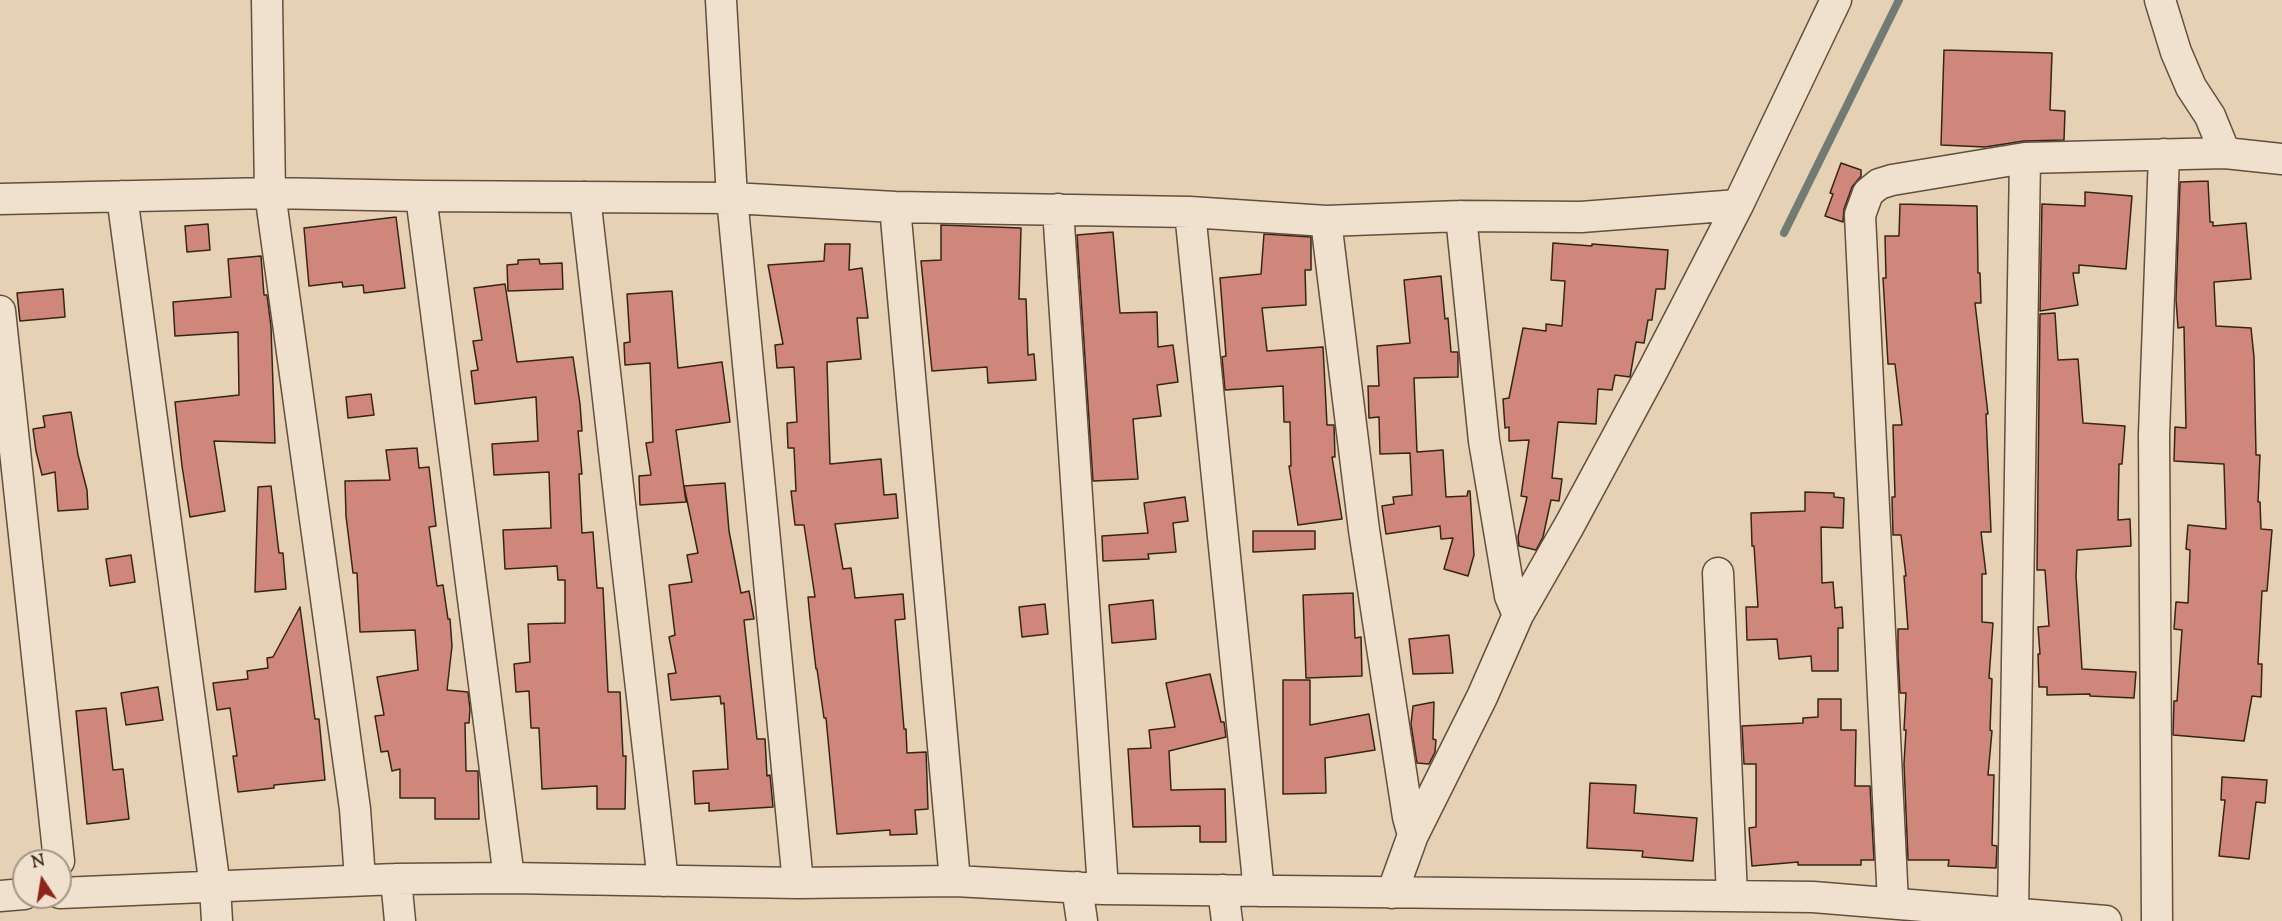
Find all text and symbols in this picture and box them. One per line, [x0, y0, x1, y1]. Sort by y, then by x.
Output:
north arrow [12, 849, 72, 909]
text: N [30, 850, 47, 875]

